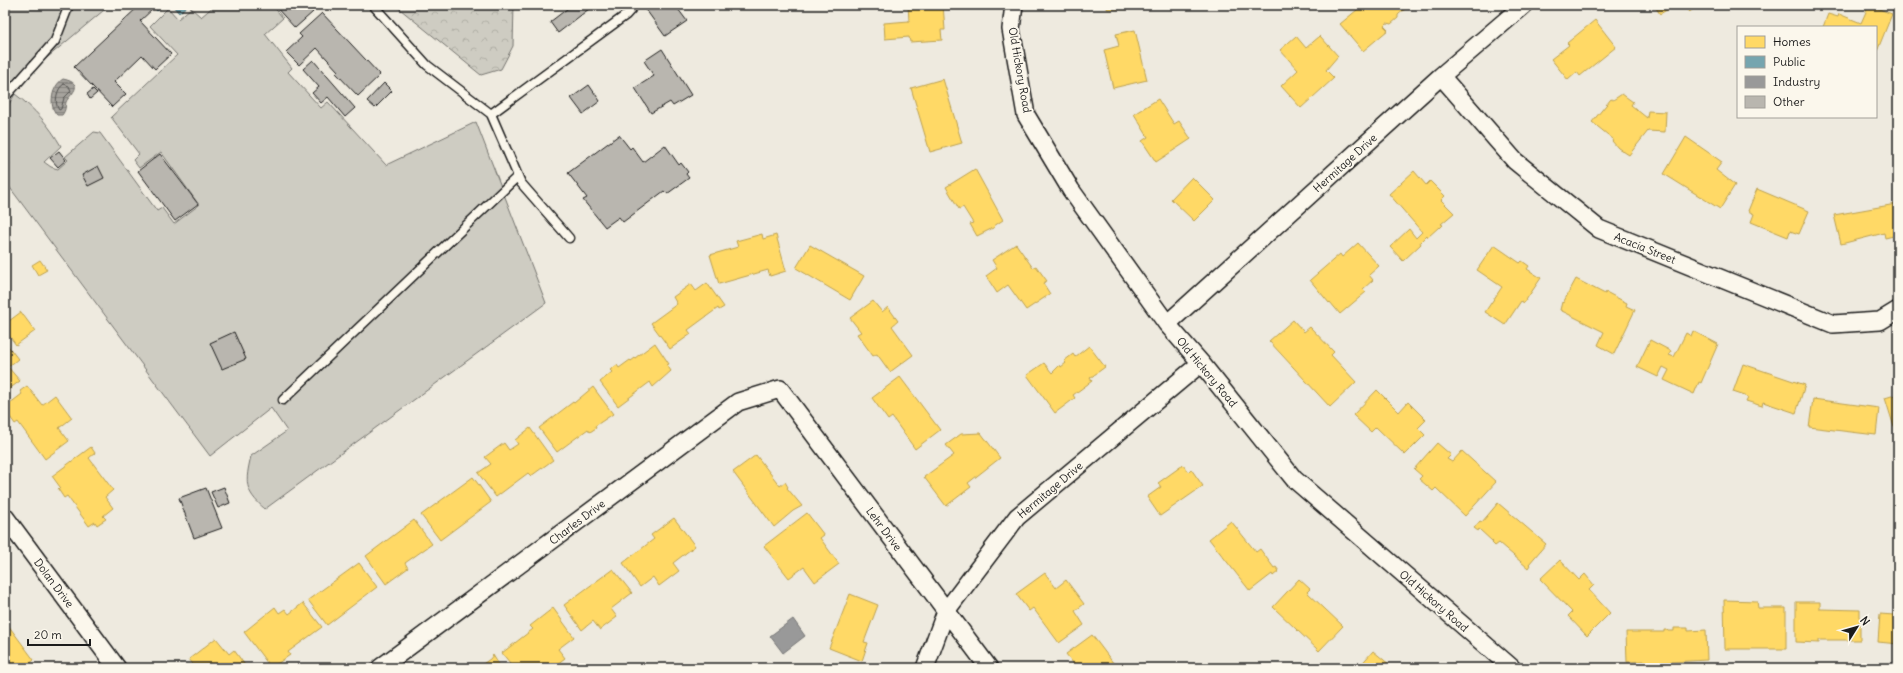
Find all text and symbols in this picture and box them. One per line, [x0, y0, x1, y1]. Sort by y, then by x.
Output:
street label: Old Hickory Road [1006, 26, 1035, 115]
legend [1737, 26, 1877, 118]
text: Homes [1773, 34, 1811, 49]
text: Public [1773, 54, 1805, 69]
text: Industry [1773, 74, 1820, 89]
text: Other [1773, 94, 1805, 109]
street label: Hermitage Drive [1310, 131, 1380, 195]
street label: Acacia Street [1612, 229, 1678, 267]
street label: Old Hickory Road [1174, 334, 1241, 410]
street label: Hermitage Drive [1014, 459, 1086, 521]
street label: Charles Drive [546, 496, 608, 548]
street label: Lehr Drive [863, 504, 905, 554]
street label: Dolan Drive [31, 556, 77, 610]
street label: Old Hickory Road [1397, 567, 1472, 635]
north arrow [1837, 607, 1877, 647]
text: N [1857, 614, 1873, 628]
scale bar [28, 621, 90, 647]
text: 20 m [34, 627, 62, 642]

